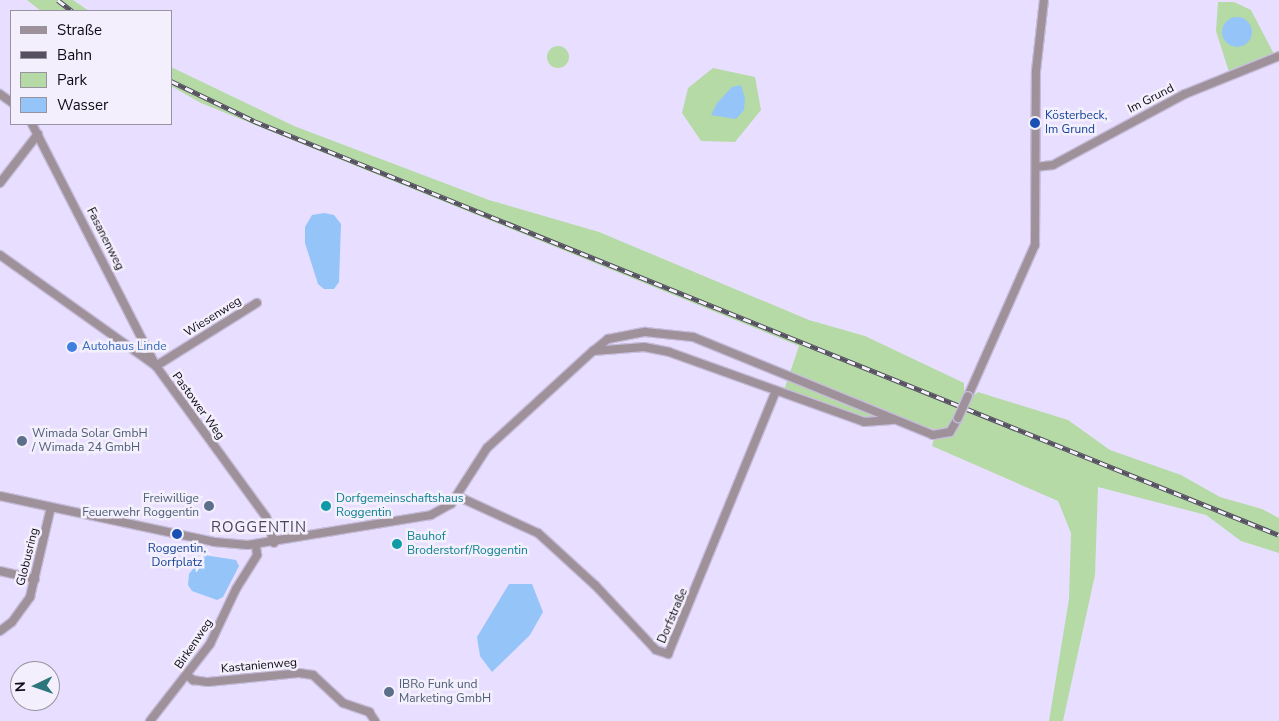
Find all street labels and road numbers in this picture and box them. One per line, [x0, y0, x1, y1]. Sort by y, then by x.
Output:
street label: Im Grund [1125, 81, 1177, 117]
street label: Fasanenweg [83, 205, 127, 273]
street label: Wiesenweg [182, 294, 244, 340]
street label: Pastower Weg [169, 369, 227, 443]
street label: Globusring [14, 526, 42, 588]
street label: Dorfstraße [655, 586, 691, 646]
street label: Birkenweg [172, 616, 216, 672]
street label: Kastanienweg [220, 656, 298, 676]

